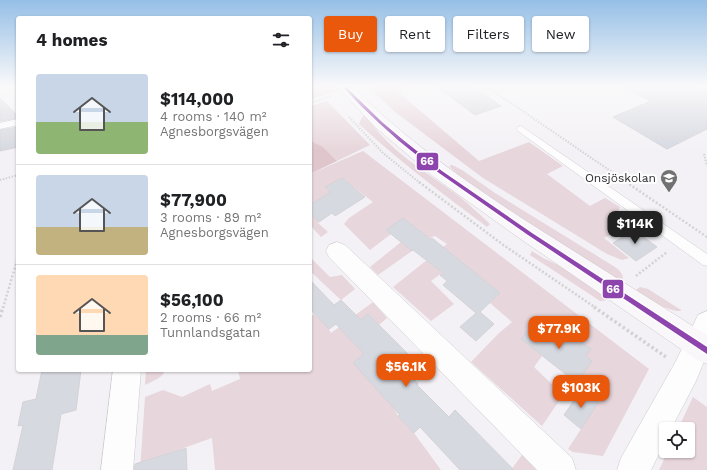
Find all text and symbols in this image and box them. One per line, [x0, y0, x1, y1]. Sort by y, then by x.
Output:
chip: Buy [324, 16, 377, 52]
chip: Rent [385, 16, 445, 52]
chip: Filters [453, 16, 524, 52]
chip: New [532, 16, 589, 52]
icon: filters [270, 29, 292, 51]
text: 4 homes [36, 30, 107, 50]
text: $114,000 [160, 89, 234, 109]
icon: home [68, 90, 116, 138]
text: 4 rooms · 140 m² [160, 109, 267, 124]
text: Agnesborgsvägen [160, 124, 269, 139]
line badge: 66 [416, 152, 439, 171]
text: 66 [420, 155, 434, 168]
school or university icon: Onsjöskolan [659, 168, 679, 193]
place label: Onsjöskolan [585, 171, 656, 185]
text: $77,900 [160, 190, 227, 210]
icon: home [68, 191, 116, 239]
text: 3 rooms · 89 m² [160, 210, 261, 225]
pin: $114K [607, 211, 663, 245]
text: $114K [617, 216, 653, 231]
text: Agnesborgsvägen [160, 225, 269, 240]
line badge: 66 [602, 279, 624, 299]
text: 66 [606, 283, 620, 296]
text: $56,100 [160, 290, 224, 310]
icon: home [68, 291, 116, 339]
text: 2 rooms · 66 m² [160, 310, 261, 325]
pin: $77.9K [526, 316, 592, 350]
text: $77.9K [537, 321, 581, 336]
text: Tunnlandsgatan [160, 325, 260, 340]
pin: $56.1K [373, 354, 439, 388]
text: $56.1K [386, 359, 427, 374]
pin: $103K [553, 375, 609, 409]
text: $103K [562, 380, 600, 395]
map controls [659, 422, 695, 458]
button: locate [659, 422, 695, 458]

